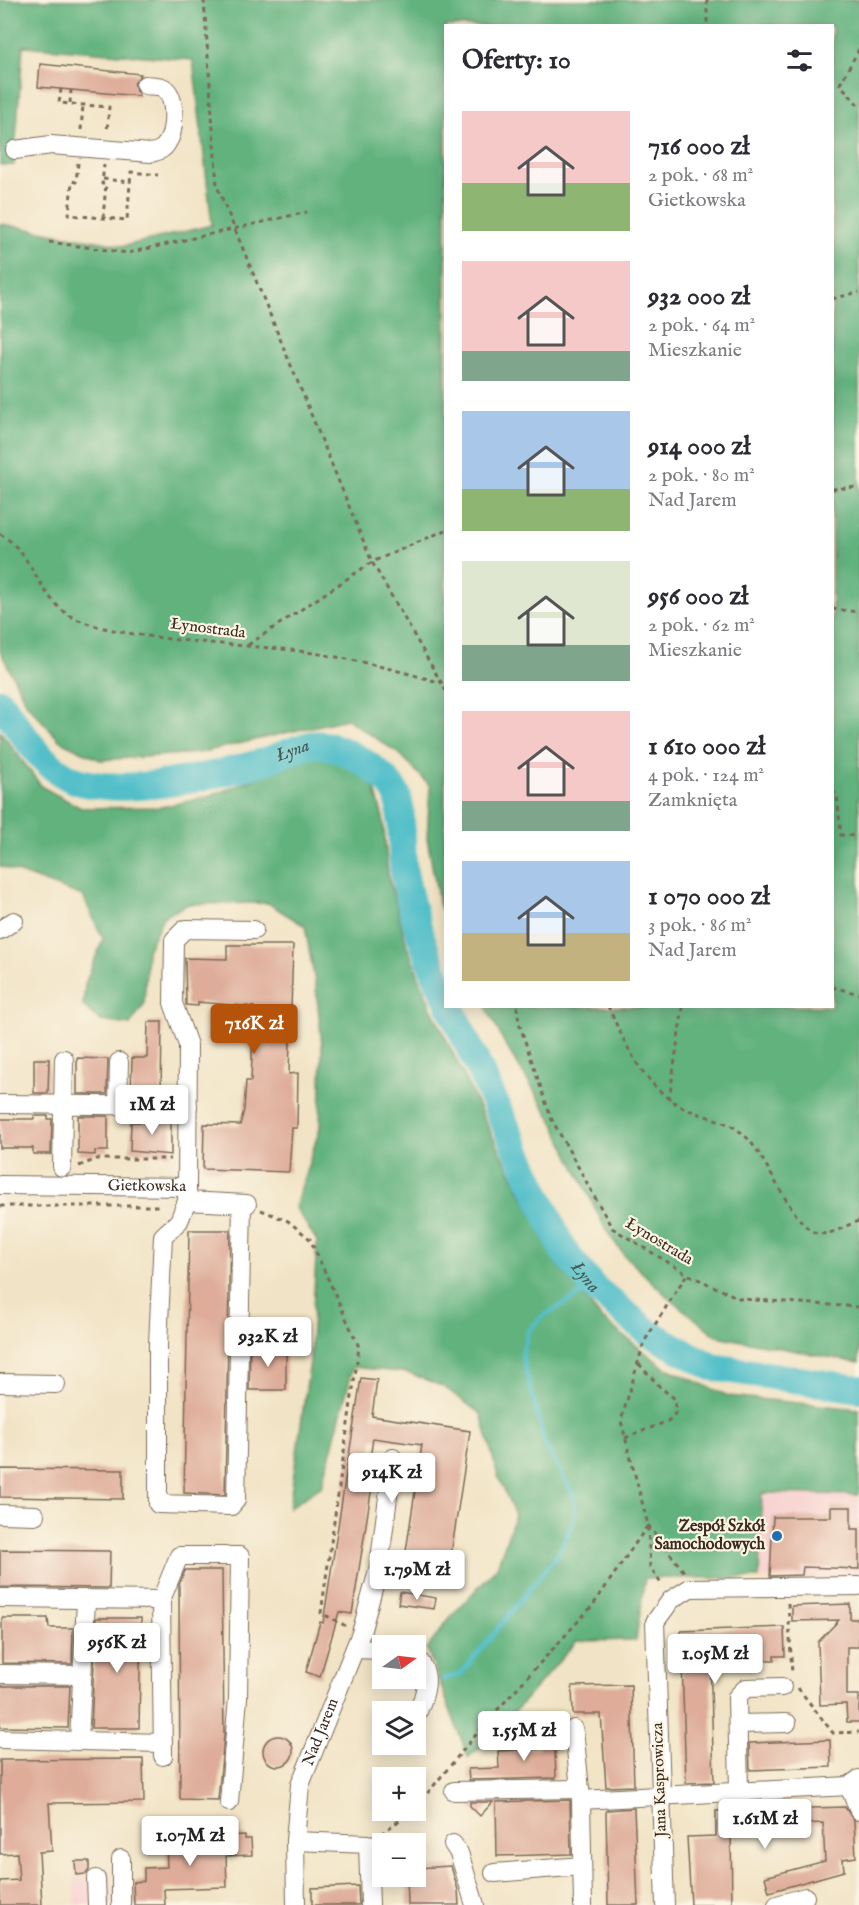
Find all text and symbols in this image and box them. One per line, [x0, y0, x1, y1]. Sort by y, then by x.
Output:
text: Oferty: 10 [462, 44, 571, 77]
icon: filters [783, 44, 816, 77]
text: 716 000 zł [648, 130, 750, 163]
icon: home [510, 135, 582, 207]
text: 2 pok. · 68 m² [648, 163, 753, 188]
text: Gietkowska [648, 188, 746, 213]
text: 932 000 zł [648, 280, 750, 313]
icon: home [510, 285, 582, 357]
text: 2 pok. · 64 m² [648, 313, 755, 338]
text: Mieszkanie [648, 338, 742, 363]
text: 914 000 zł [648, 430, 751, 463]
icon: home [510, 435, 582, 507]
text: 2 pok. · 80 m² [648, 463, 755, 488]
text: Nad Jarem [648, 488, 737, 513]
text: 956 000 zł [648, 580, 748, 613]
icon: home [510, 585, 582, 657]
text: 2 pok. · 62 m² [648, 613, 755, 638]
street label: Łynostrada [169, 614, 247, 644]
text: Mieszkanie [648, 638, 742, 663]
text: 1 610 000 zł [648, 730, 765, 763]
water label: Łyna [271, 734, 312, 768]
icon: home [510, 735, 582, 807]
text: 4 pok. · 124 m² [648, 763, 764, 788]
text: Zamknięta [648, 788, 737, 813]
text: 1 070 000 zł [648, 880, 770, 913]
icon: home [510, 885, 582, 957]
text: 3 pok. · 86 m² [648, 913, 751, 938]
text: Nad Jarem [648, 938, 737, 963]
pin: 716K zł [199, 1004, 309, 1055]
text: 716K zł [225, 1011, 283, 1036]
pin: 1M zł [110, 1085, 194, 1136]
text: 1M zł [129, 1092, 175, 1117]
street label: Gietkowska [108, 1176, 186, 1197]
street label: Łynostrada [622, 1214, 697, 1270]
water label: Łyna [565, 1256, 604, 1299]
pin: 932K zł [213, 1317, 323, 1368]
text: 932K zł [238, 1324, 298, 1349]
pin: 914K zł [337, 1453, 447, 1504]
text: 914K zł [362, 1460, 422, 1485]
place label: Zespół Szkół Samochodowych [654, 1517, 766, 1555]
marker: Zespół Szkół Samochodowych [770, 1529, 784, 1543]
pin: 1.79M zł [355, 1550, 479, 1601]
text: 1.79M zł [384, 1557, 450, 1582]
pin: 956K zł [62, 1623, 172, 1674]
text: 956K zł [88, 1630, 146, 1655]
pin: 1.05M zł [653, 1634, 777, 1685]
north arrow [372, 1635, 426, 1689]
map controls [372, 1635, 426, 1887]
text: 1.05M zł [682, 1641, 748, 1666]
street label: Nad Jarem [299, 1696, 344, 1769]
button: layers [372, 1701, 426, 1755]
pin: 1.55M zł [462, 1711, 586, 1762]
text: 1.55M zł [492, 1718, 556, 1743]
street label: Jana Kasprowicza [648, 1722, 672, 1840]
button: + [372, 1767, 426, 1821]
pin: 1.61M zł [703, 1799, 827, 1850]
text: 1.61M zł [732, 1806, 798, 1831]
pin: 1.07M zł [128, 1816, 252, 1867]
text: 1.07M zł [156, 1823, 224, 1848]
button: − [372, 1833, 426, 1887]

